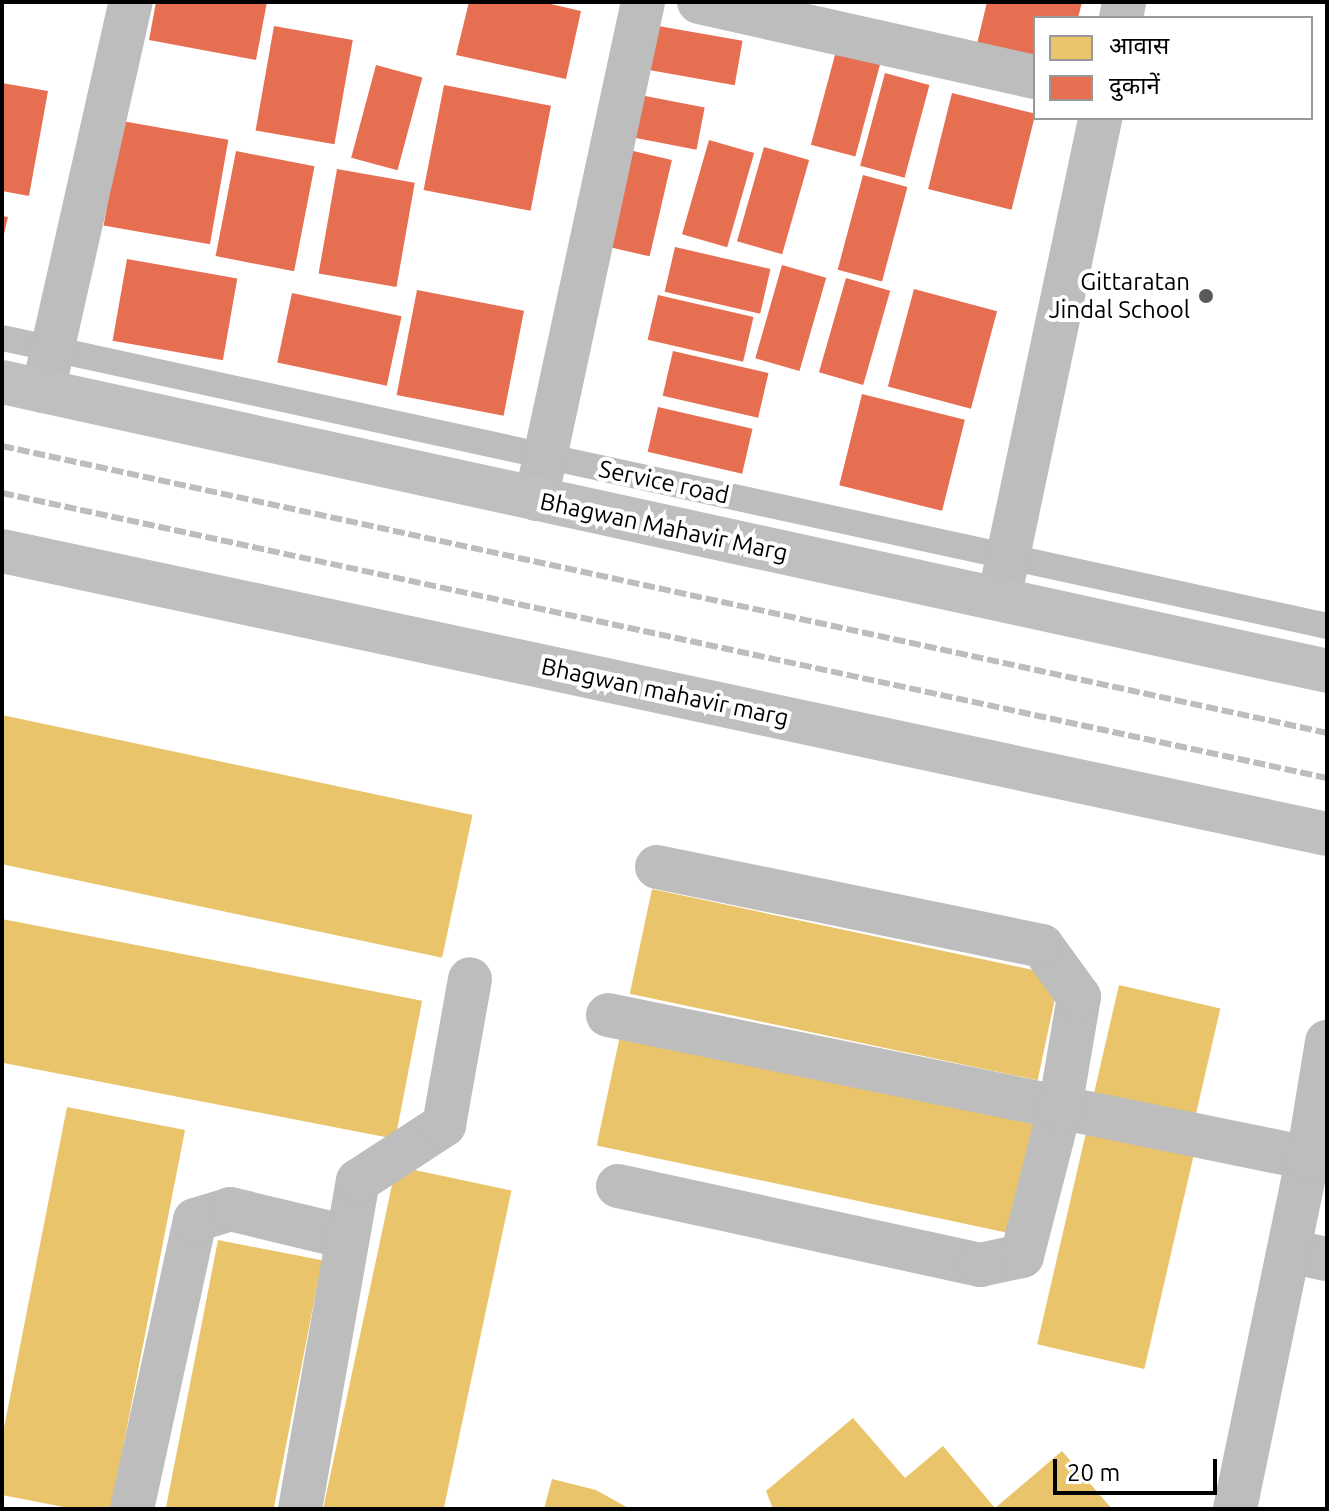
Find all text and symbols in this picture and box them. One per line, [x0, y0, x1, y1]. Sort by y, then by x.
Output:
legend [1033, 16, 1313, 120]
text: आवास [1109, 32, 1169, 59]
text: दुकानें [1109, 72, 1160, 99]
place label: Gittaratan Jindal School [1049, 268, 1190, 324]
marker: Gittaratan Jindal School [1197, 287, 1215, 305]
street label: Service road [596, 454, 732, 510]
street label: Bhagwan Mahavir Marg [537, 487, 791, 567]
street label: Bhagwan mahavir marg [539, 652, 791, 732]
scale bar [1057, 1443, 1221, 1493]
text: 20 m [1067, 1459, 1120, 1486]

